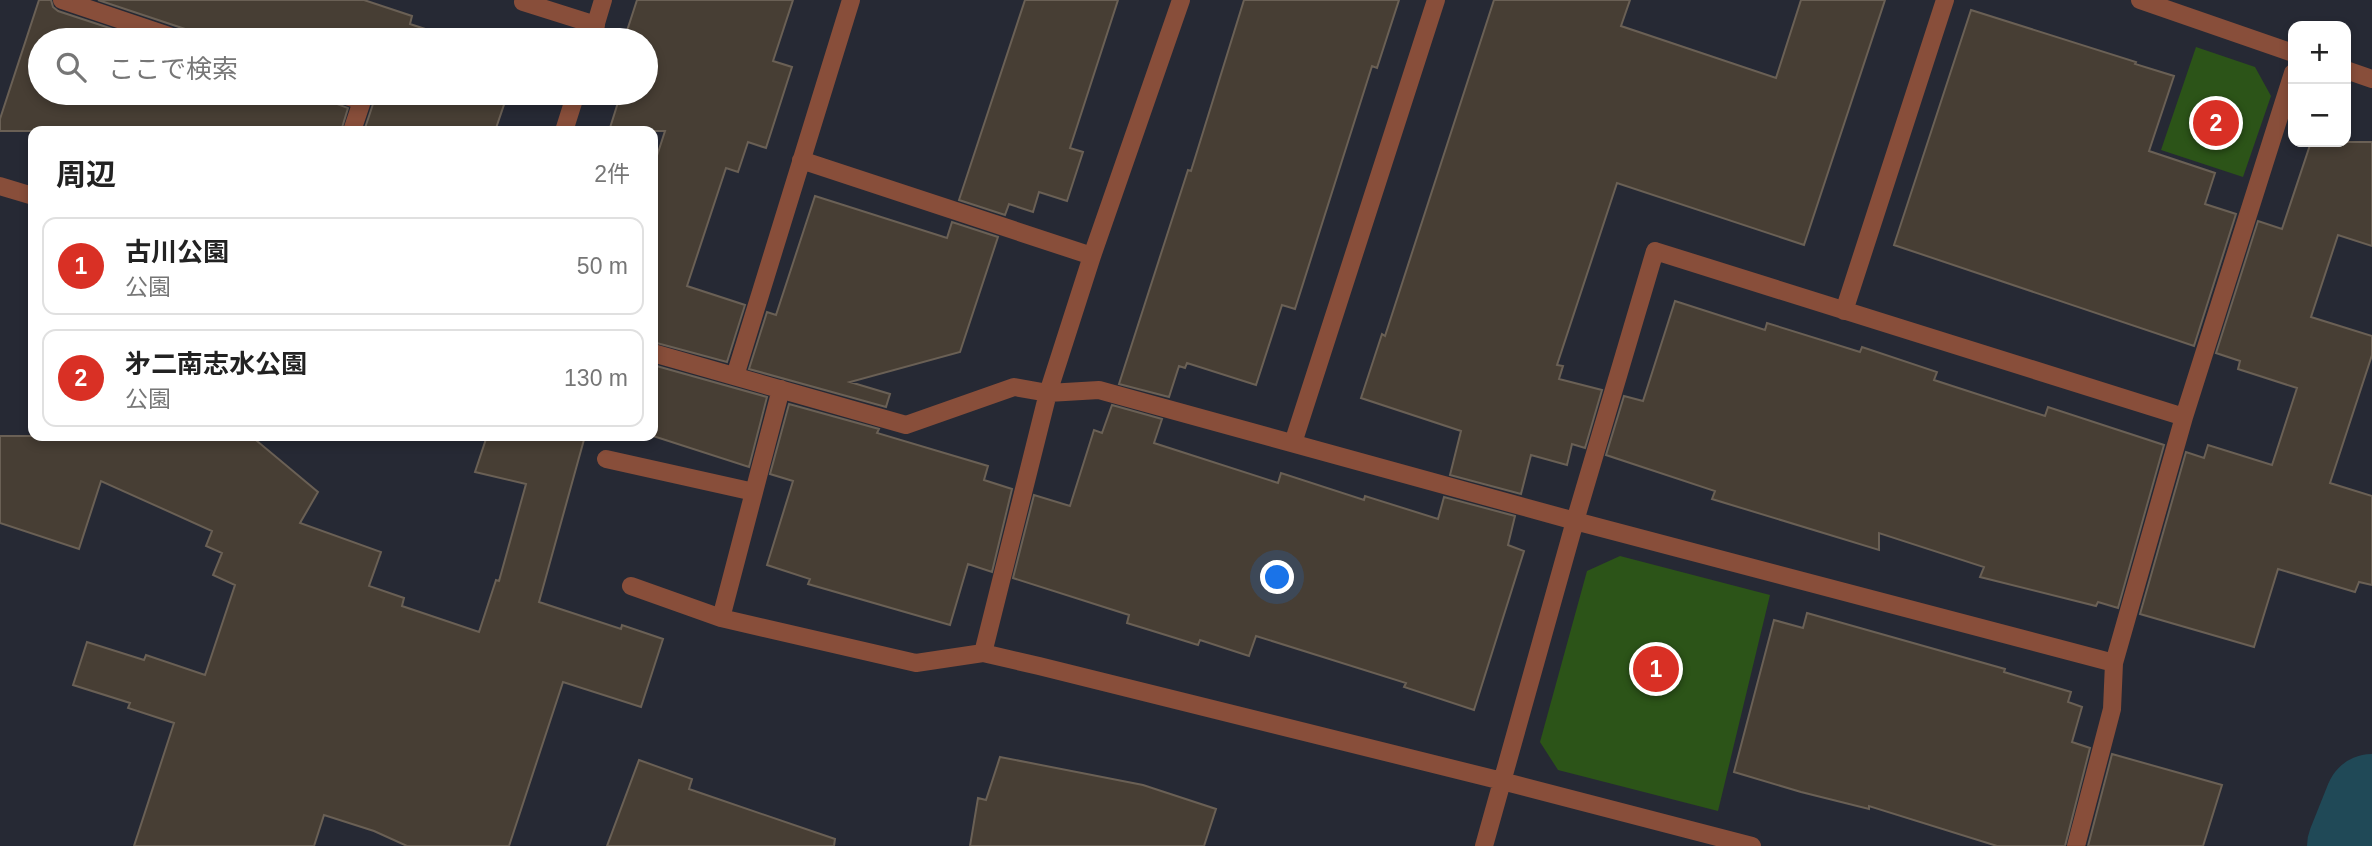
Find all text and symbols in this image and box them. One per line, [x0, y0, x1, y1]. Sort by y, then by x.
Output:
map controls [2288, 21, 2351, 147]
button: + [2288, 21, 2351, 84]
search box [28, 28, 658, 105]
icon: search [52, 48, 90, 86]
text: ここで検索 [108, 54, 238, 84]
button: − [2288, 84, 2351, 147]
pin: 2 [2193, 97, 2239, 149]
text: 周辺 [56, 158, 116, 191]
text: 2件 [594, 161, 630, 187]
text: 古川公園 [125, 237, 229, 267]
text: 1 [75, 253, 87, 279]
text: 50 m [577, 253, 628, 279]
text: 公園 [125, 274, 171, 300]
text: 㐧二南志水公園 [125, 349, 307, 379]
text: 2 [75, 365, 87, 391]
text: 130 m [564, 365, 628, 391]
text: 公園 [125, 386, 171, 412]
your location [1260, 560, 1294, 594]
pin: 1 [1633, 643, 1679, 695]

